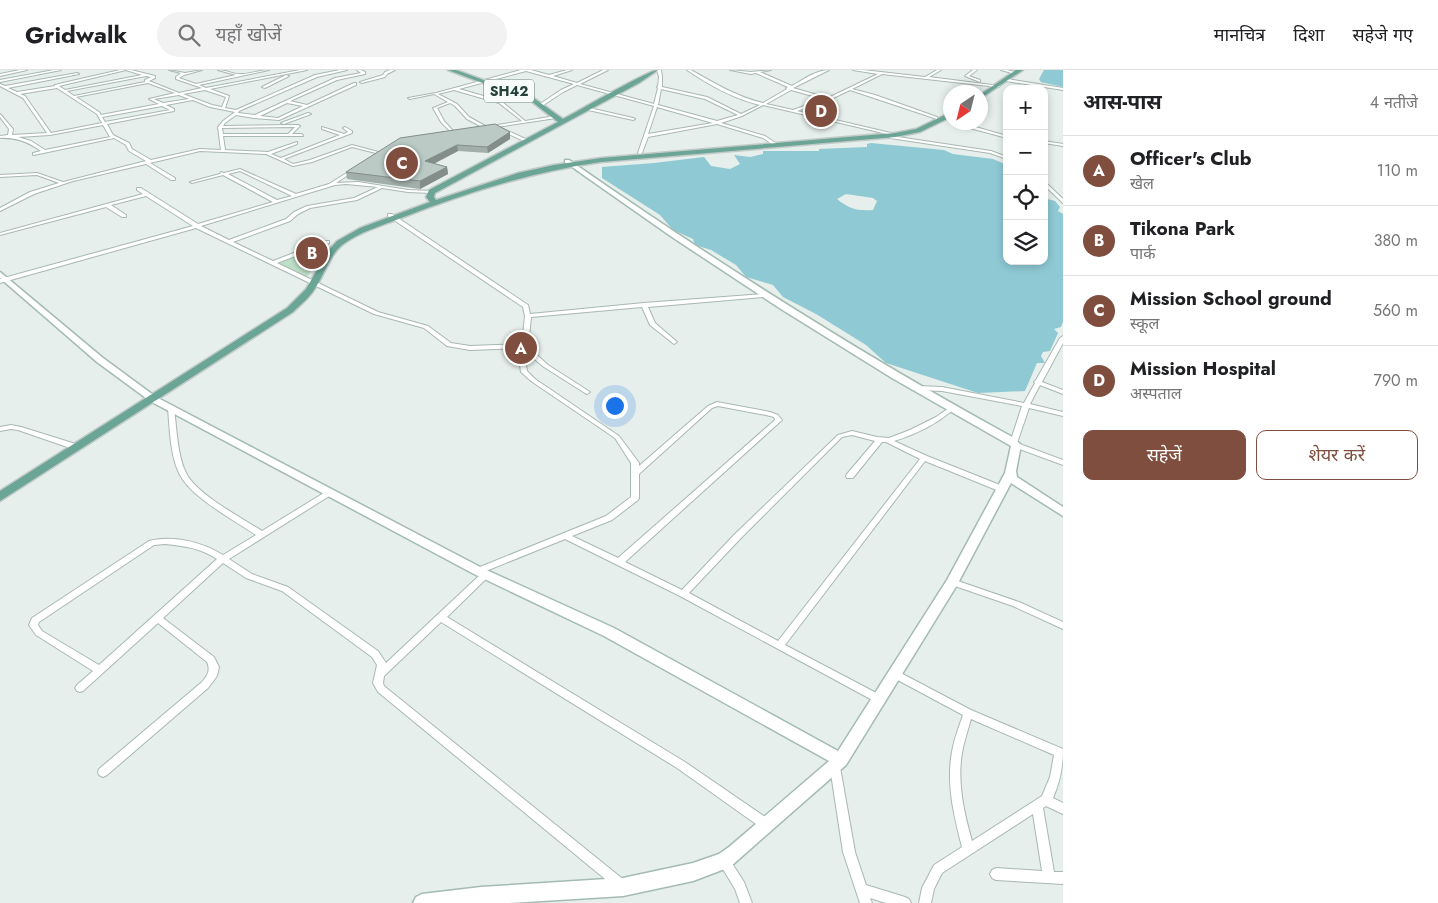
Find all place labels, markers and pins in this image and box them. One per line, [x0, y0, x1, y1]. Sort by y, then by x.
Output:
pin: D [805, 92, 837, 130]
pin: C [386, 144, 418, 182]
pin: B [296, 234, 328, 272]
pin: A [505, 329, 537, 367]

